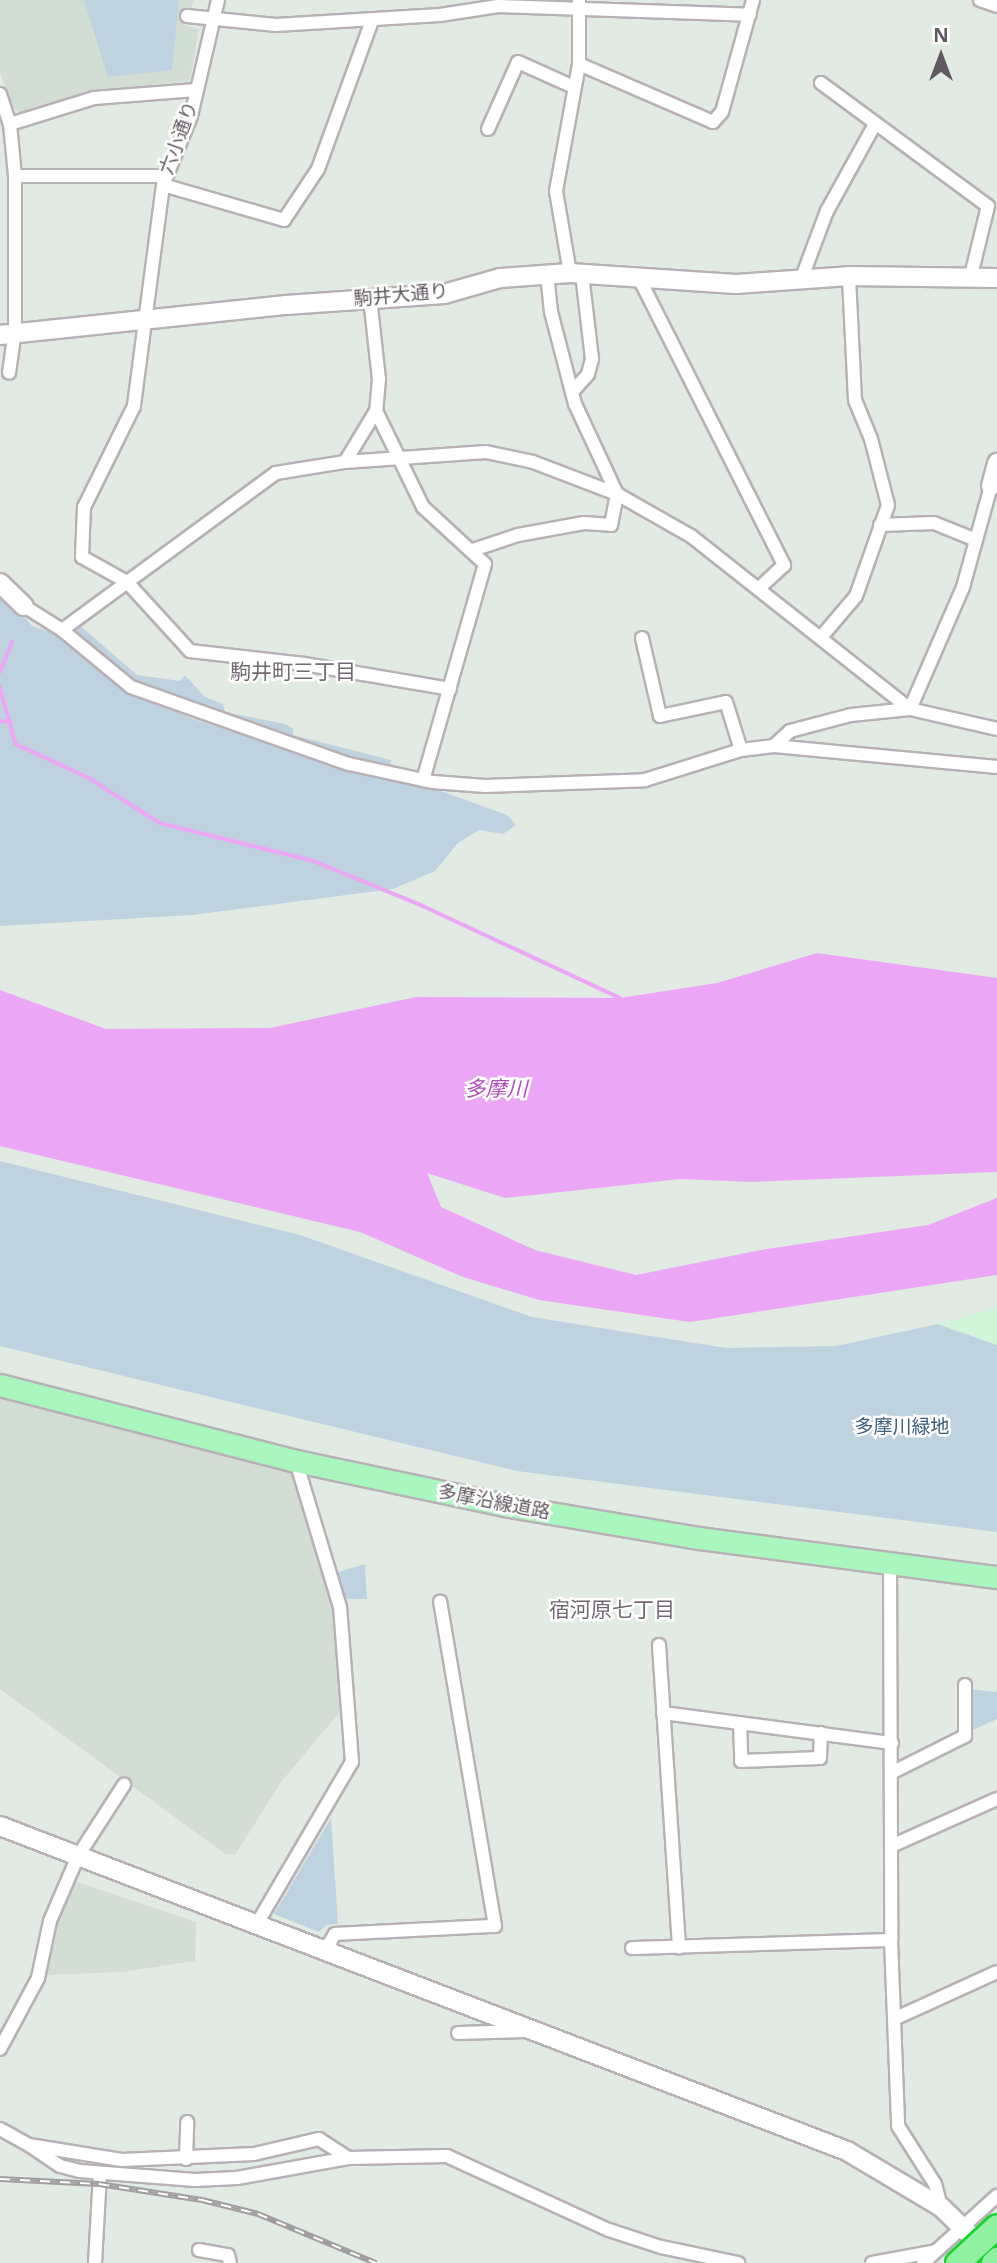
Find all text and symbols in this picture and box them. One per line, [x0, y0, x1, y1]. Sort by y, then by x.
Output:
north arrow [906, 21, 976, 91]
text: N [933, 22, 949, 48]
street label: 六小通り [155, 98, 203, 178]
street label: 駒井大通り [353, 280, 449, 310]
district label: 駒井町三丁目 [230, 658, 356, 684]
water label: 多摩川 [465, 1075, 527, 1101]
park label: 多摩川緑地 [855, 1416, 949, 1438]
street label: 多摩沿線道路 [436, 1480, 552, 1524]
district label: 宿河原七丁目 [549, 1596, 675, 1622]

